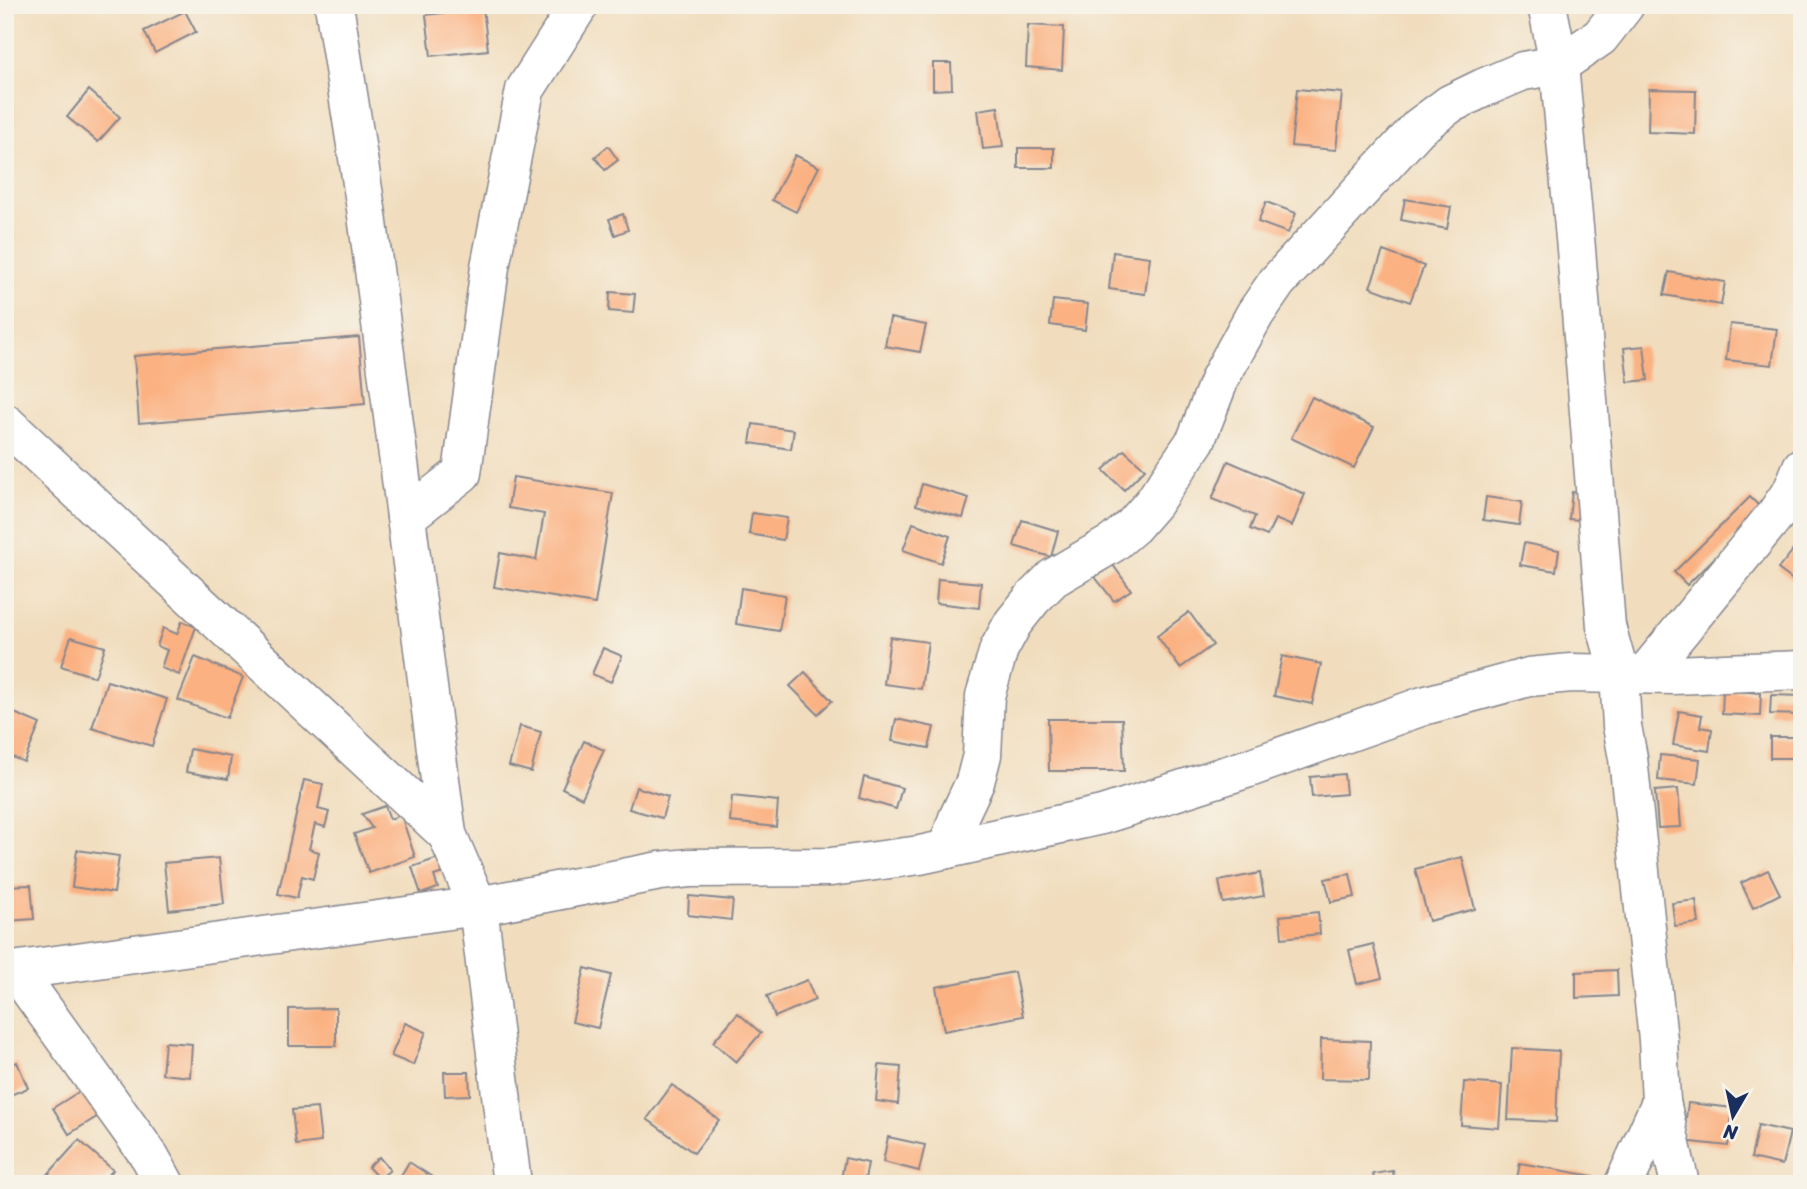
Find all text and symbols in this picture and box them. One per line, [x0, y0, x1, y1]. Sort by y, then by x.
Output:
north arrow [1699, 1080, 1769, 1150]
text: N [1721, 1115, 1740, 1150]

